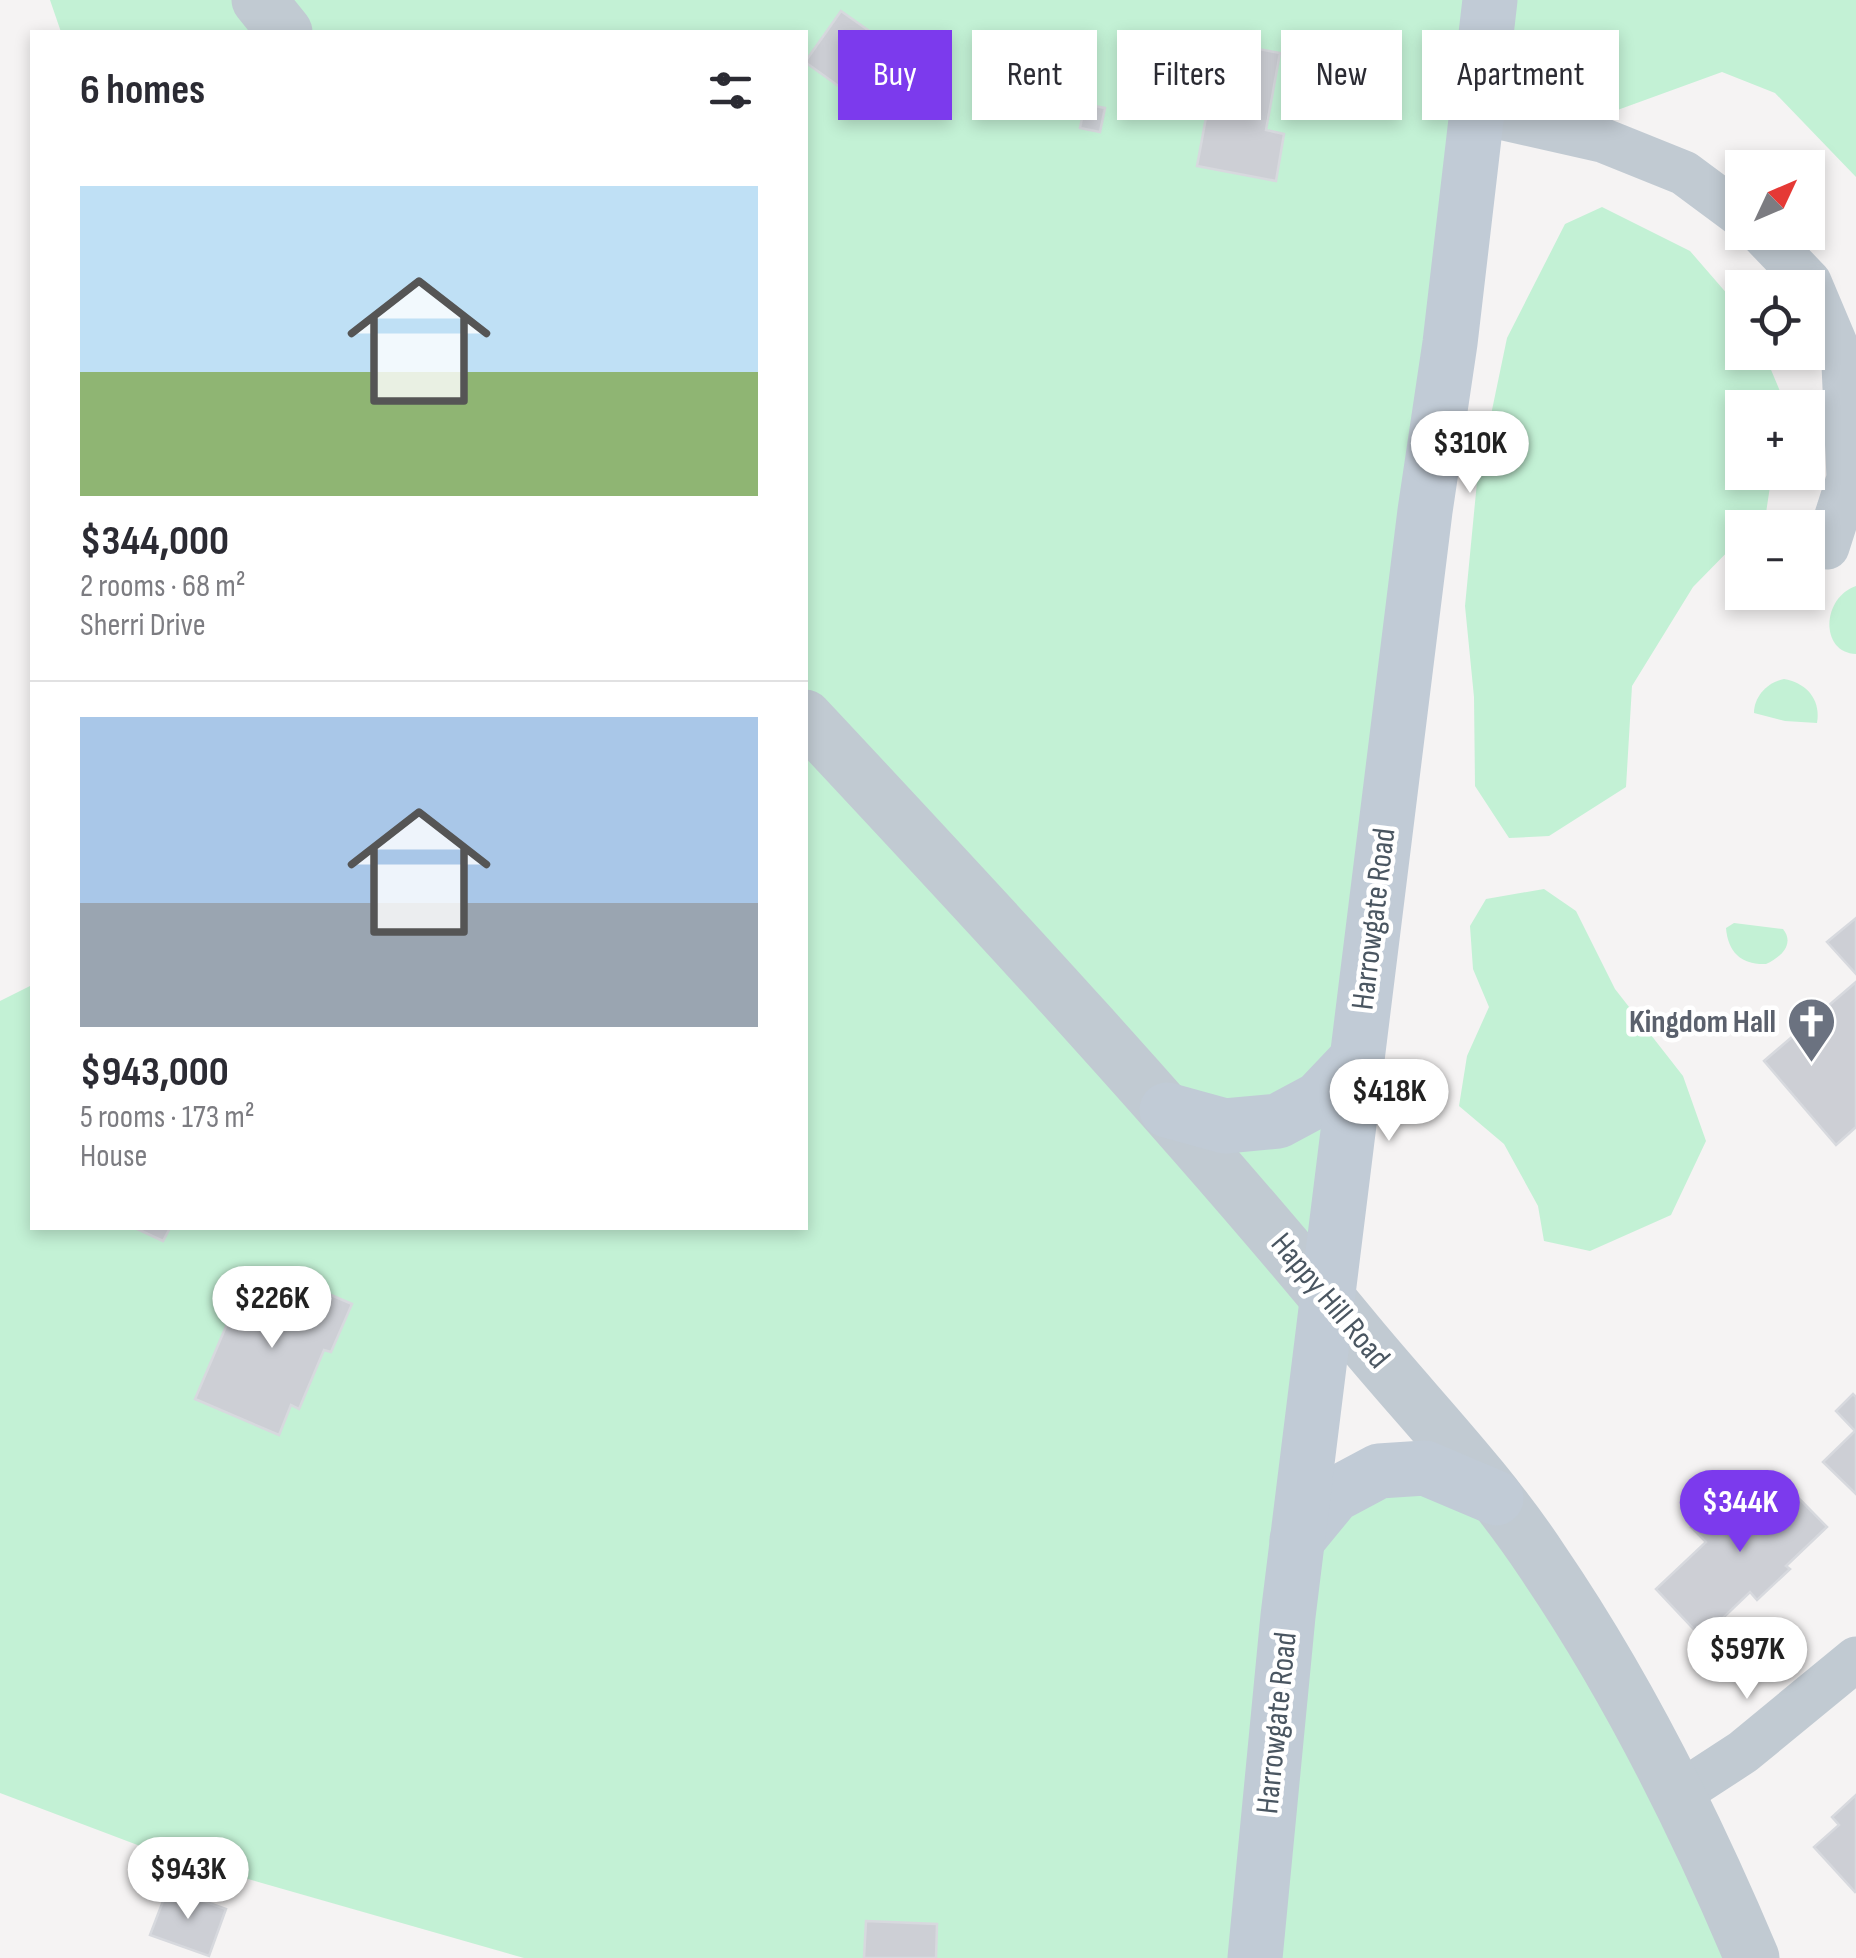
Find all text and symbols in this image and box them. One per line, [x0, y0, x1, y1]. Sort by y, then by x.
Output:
chip: Buy [838, 30, 952, 120]
chip: Rent [972, 30, 1097, 120]
chip: Filters [1117, 30, 1261, 120]
chip: New [1281, 30, 1402, 120]
chip: Apartment [1422, 30, 1619, 120]
icon: filters [703, 63, 758, 118]
text: 6 homes [80, 65, 205, 116]
north arrow [1725, 150, 1825, 250]
map controls [1725, 150, 1825, 610]
icon: home [329, 251, 509, 431]
button: locate [1725, 270, 1825, 370]
button: + [1725, 390, 1825, 490]
pin: $310K [1400, 411, 1540, 496]
text: $310K [1433, 424, 1507, 463]
button: − [1725, 510, 1825, 610]
text: $344,000 [80, 516, 229, 567]
text: 2 rooms · 68 m² [80, 567, 246, 606]
text: Sherri Drive [80, 606, 206, 645]
icon: home [329, 782, 509, 962]
street label: Harrowgate Road [1344, 826, 1404, 1012]
church icon: Kingdom Hall [1785, 996, 1837, 1064]
place label: Kingdom Hall [1629, 1003, 1776, 1042]
text: $943,000 [80, 1047, 229, 1098]
pin: $418K [1319, 1059, 1459, 1144]
text: $418K [1352, 1072, 1426, 1111]
text: 5 rooms · 173 m² [80, 1098, 255, 1137]
text: House [80, 1137, 147, 1176]
street label: Happy Hill Road [1262, 1225, 1398, 1377]
pin: $226K [202, 1266, 342, 1351]
text: $226K [234, 1279, 310, 1318]
pin: $344K [1670, 1470, 1810, 1555]
text: $344K [1702, 1483, 1778, 1522]
pin: $597K [1677, 1617, 1817, 1702]
street label: Harrowgate Road [1248, 1630, 1306, 1816]
text: $597K [1709, 1630, 1785, 1669]
pin: $943K [118, 1837, 258, 1922]
text: $943K [150, 1850, 226, 1889]

